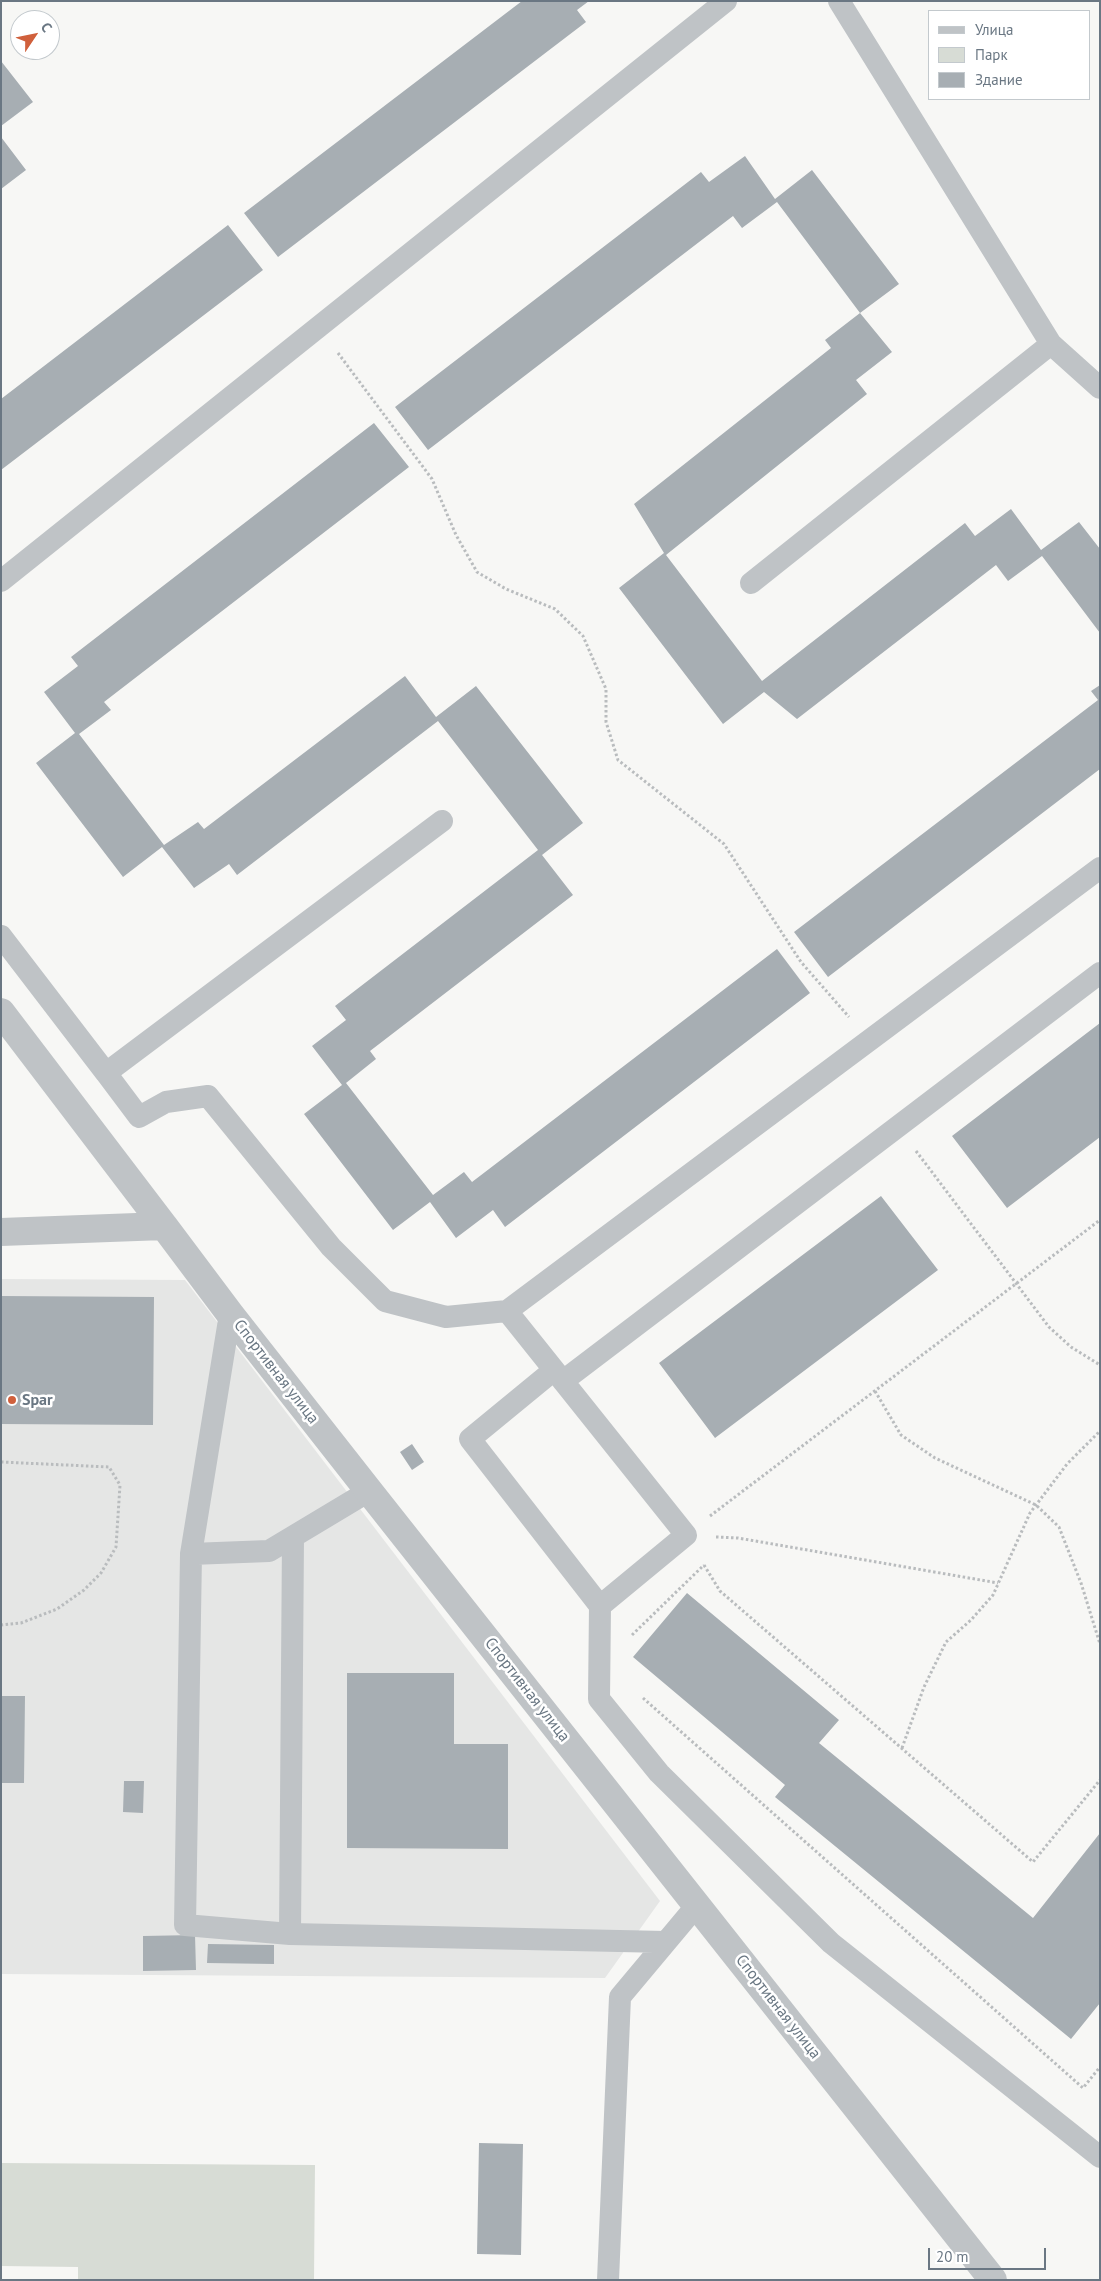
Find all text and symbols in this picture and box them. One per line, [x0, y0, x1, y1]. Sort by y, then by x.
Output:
north arrow [10, 10, 60, 60]
legend [928, 10, 1091, 100]
text: С [37, 19, 56, 35]
text: Улица [975, 20, 1013, 39]
text: Парк [975, 45, 1008, 64]
text: Здание [975, 70, 1023, 89]
street label: Спортивная улица [229, 1316, 323, 1428]
place label: Spar [22, 1390, 53, 1410]
marker: Spar [6, 1394, 18, 1406]
street label: Спортивная улица [480, 1634, 574, 1746]
street label: Спортивная улица [731, 1951, 825, 2063]
scale bar [931, 2238, 1048, 2270]
text: 20 m [936, 2247, 969, 2266]

